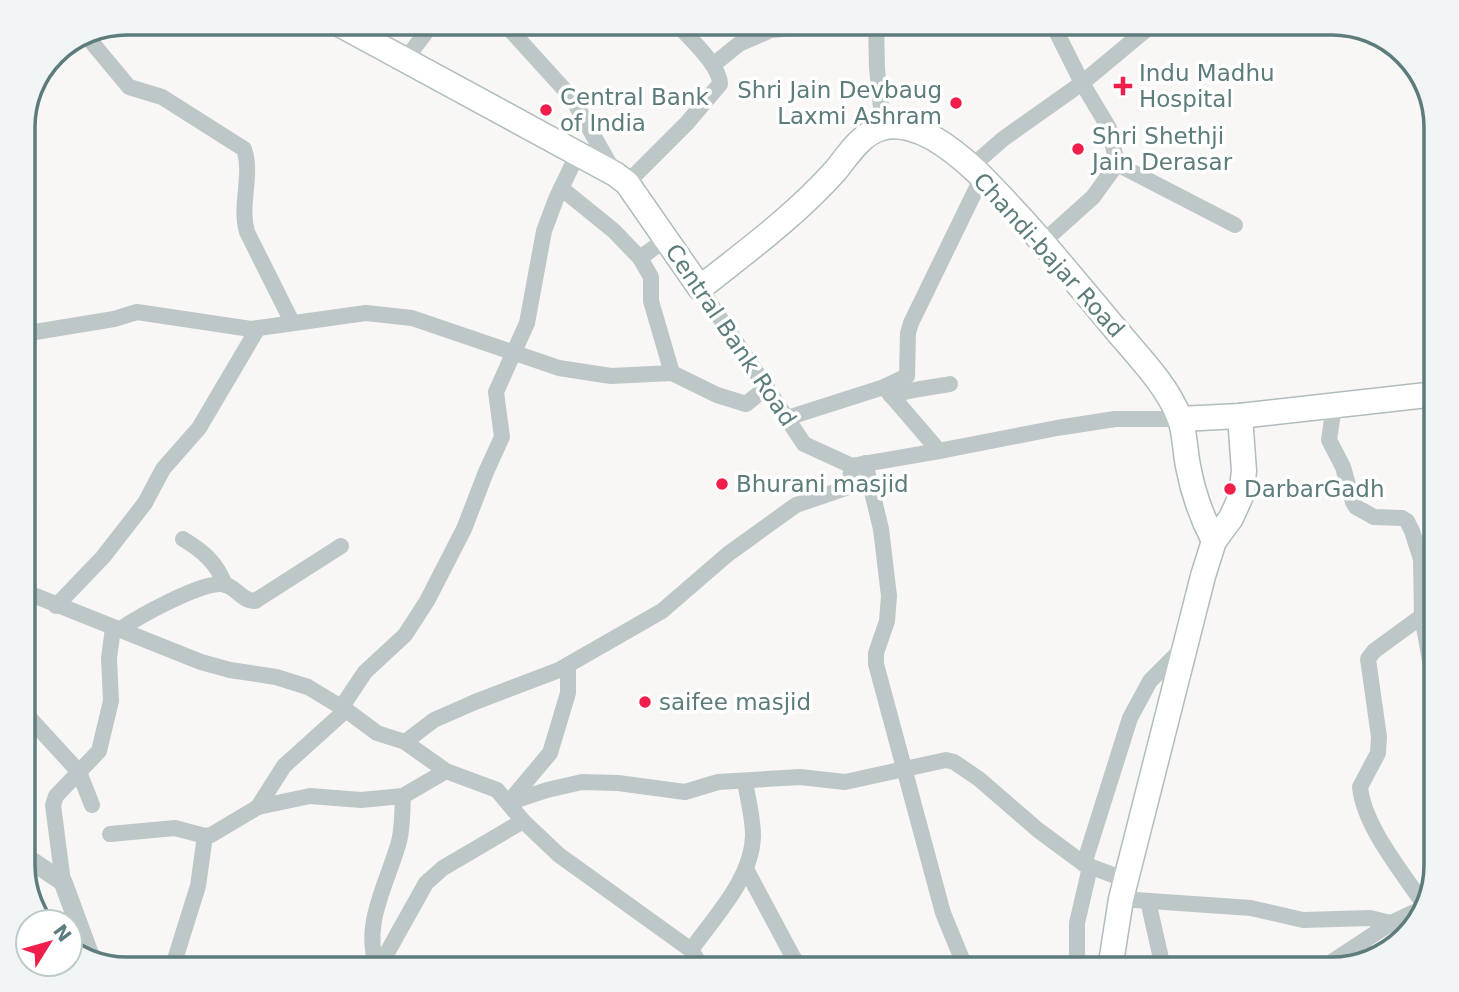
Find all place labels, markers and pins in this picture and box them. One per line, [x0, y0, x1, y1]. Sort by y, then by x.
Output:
place label: Indu Madhu Hospital [1139, 60, 1275, 112]
marker: Indu Madhu Hospital [1113, 76, 1133, 96]
place label: Shri Jain Devbaug Laxmi Ashram [737, 77, 942, 129]
place label: Central Bank of India [560, 84, 710, 136]
marker: Shri Jain Devbaug Laxmi Ashram [948, 95, 964, 111]
marker: Central Bank of India [538, 102, 554, 118]
place label: Shri Shethji Jain Derasar [1090, 123, 1233, 175]
marker: Shri Shethji Jain Derasar [1070, 141, 1086, 157]
place label: Bhurani masjid [736, 471, 909, 497]
marker: Bhurani masjid [714, 476, 730, 492]
place label: DarbarGadh [1244, 476, 1385, 502]
marker: DarbarGadh [1222, 481, 1238, 497]
place label: saifee masjid [659, 689, 811, 715]
marker: saifee masjid [637, 694, 653, 710]

